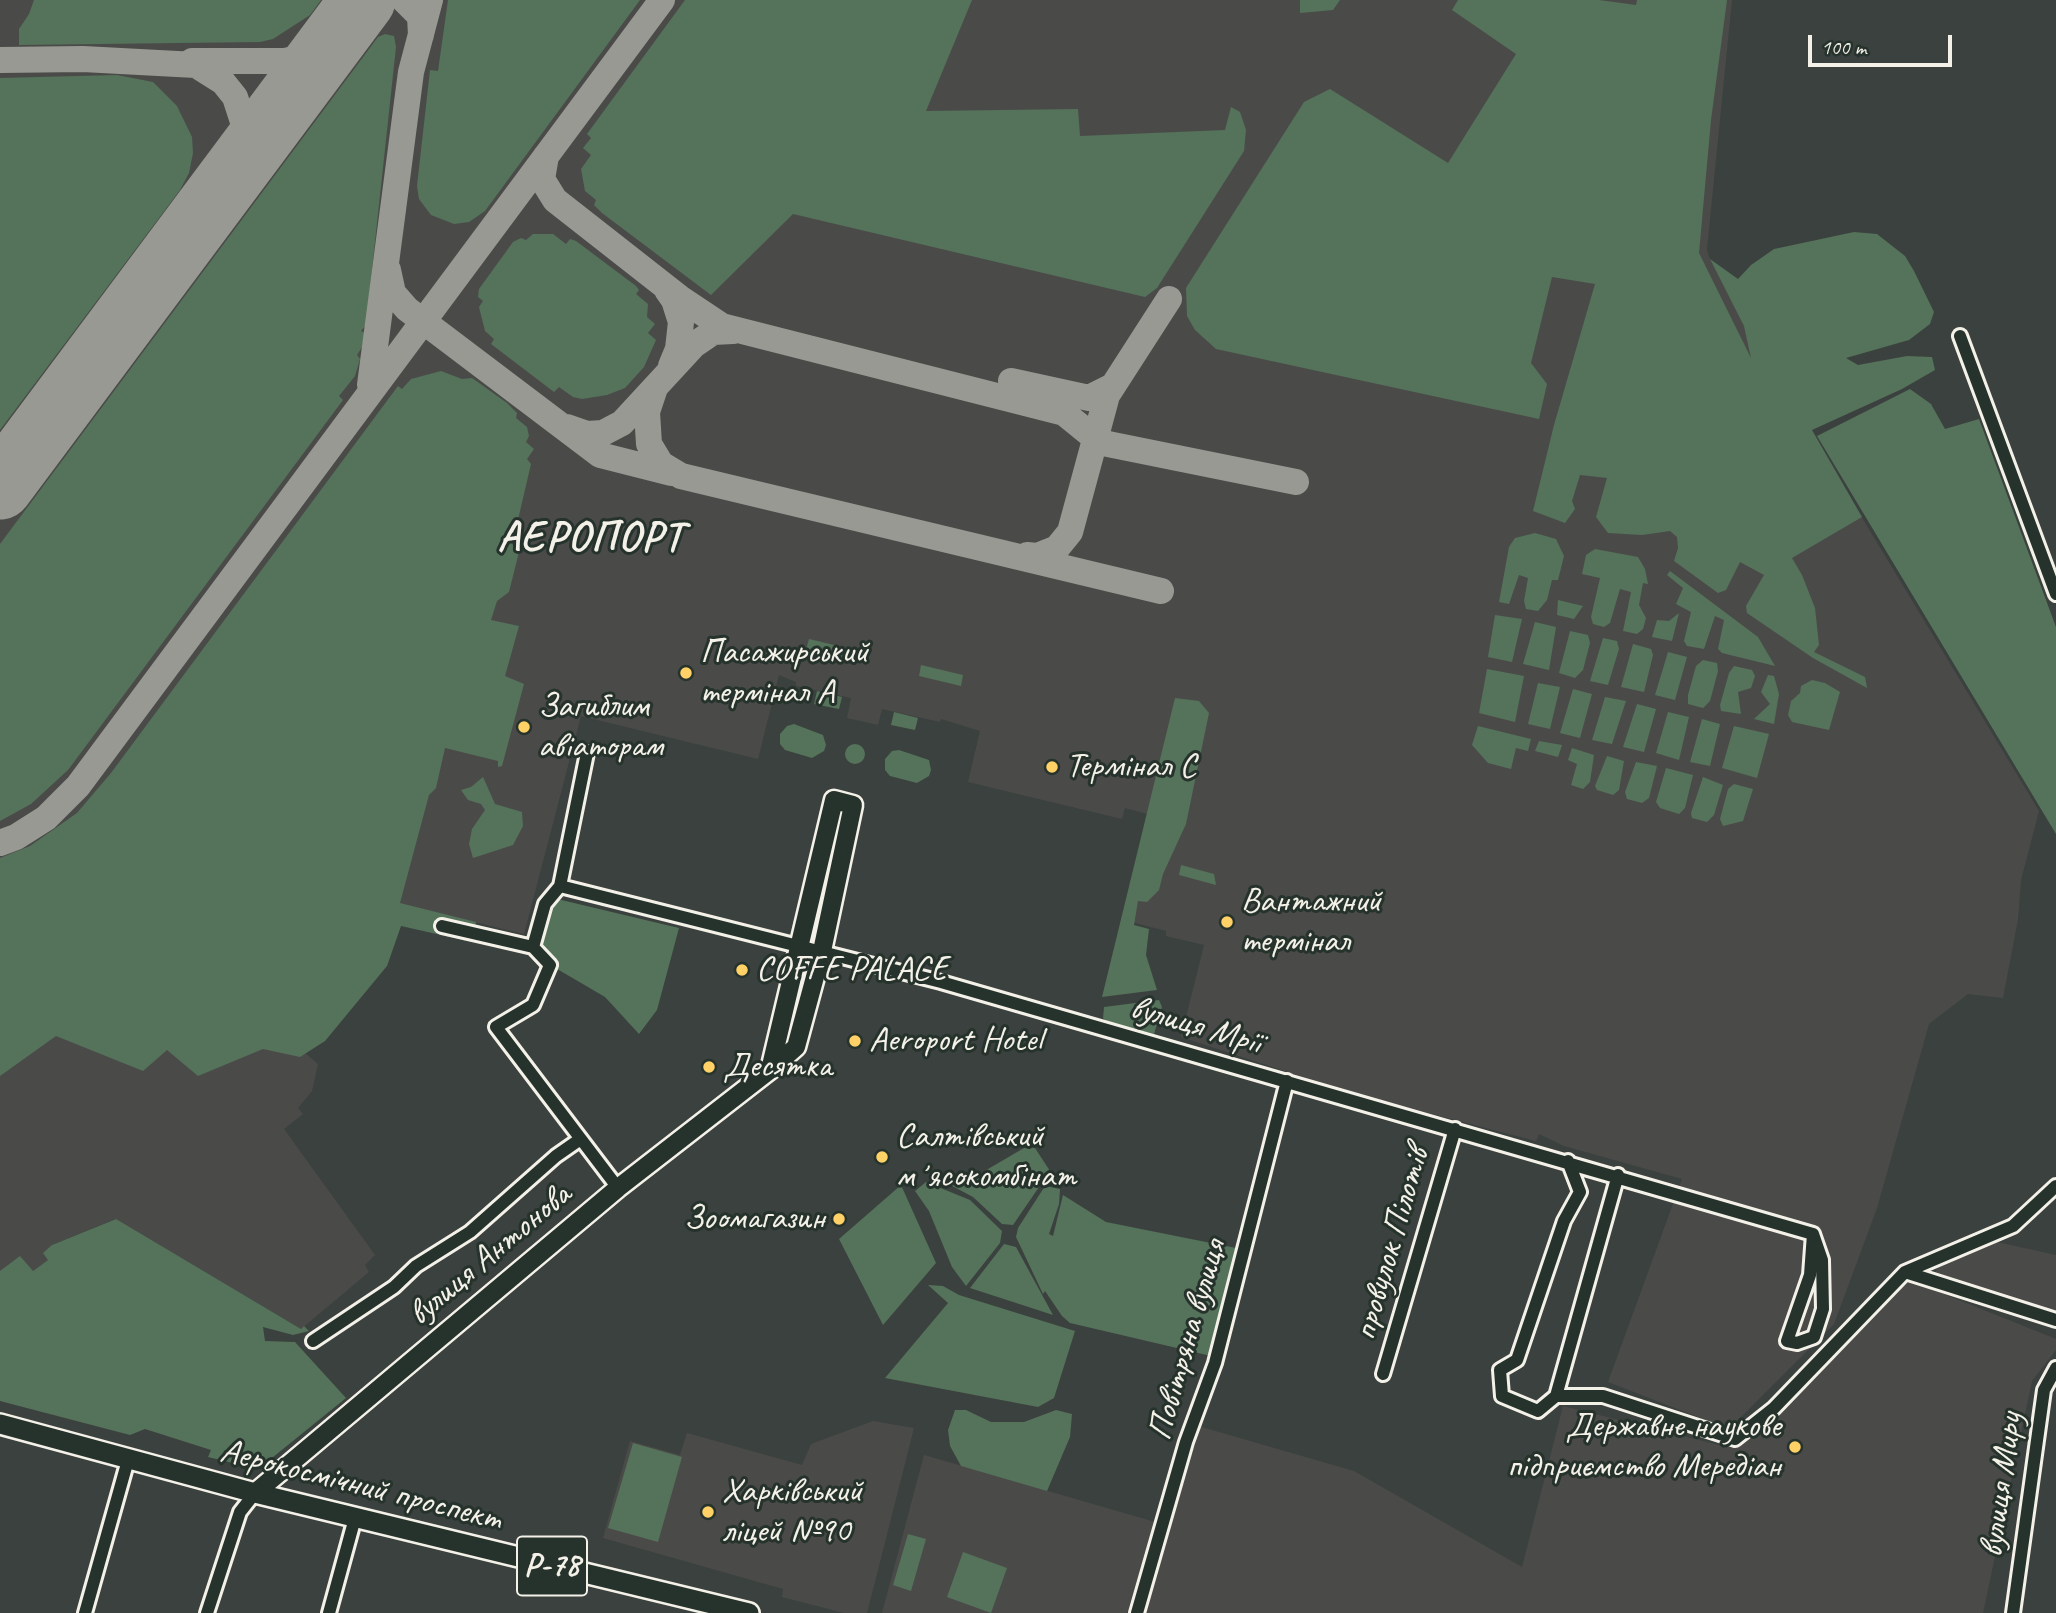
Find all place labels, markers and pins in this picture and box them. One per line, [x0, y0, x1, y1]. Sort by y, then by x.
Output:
place label: Пасажирський термінал A [700, 632, 869, 714]
marker: Пасажирський термінал A [678, 665, 694, 681]
place label: Загиблим авіаторам [538, 686, 662, 768]
marker: Загиблим авіаторам [516, 719, 532, 735]
place label: Термінал C [1066, 746, 1196, 788]
marker: Термінал C [1044, 759, 1060, 775]
place label: Вантажний термінал [1241, 881, 1381, 963]
marker: Вантажний термінал [1219, 914, 1235, 930]
place label: COFFE PALACE [756, 949, 948, 991]
marker: COFFE PALACE [734, 962, 750, 978]
place label: Aeroport Hotel [869, 1020, 1042, 1062]
marker: Aeroport Hotel [847, 1033, 863, 1049]
place label: Десятка [723, 1046, 832, 1088]
marker: Десятка [701, 1059, 717, 1075]
place label: Салтівський мʼясокомбінат [896, 1116, 1076, 1198]
marker: Салтівський мʼясокомбінат [874, 1149, 890, 1165]
place label: Зоомагазин [684, 1198, 825, 1240]
marker: Зоомагазин [831, 1211, 847, 1227]
place label: Державне наукове підприємство Мередіан [1507, 1406, 1781, 1488]
marker: Державне наукове підприємство Мередіан [1787, 1439, 1803, 1455]
place label: Харківський ліцей №90 [722, 1471, 862, 1553]
marker: Харківський ліцей №90 [700, 1504, 716, 1520]

